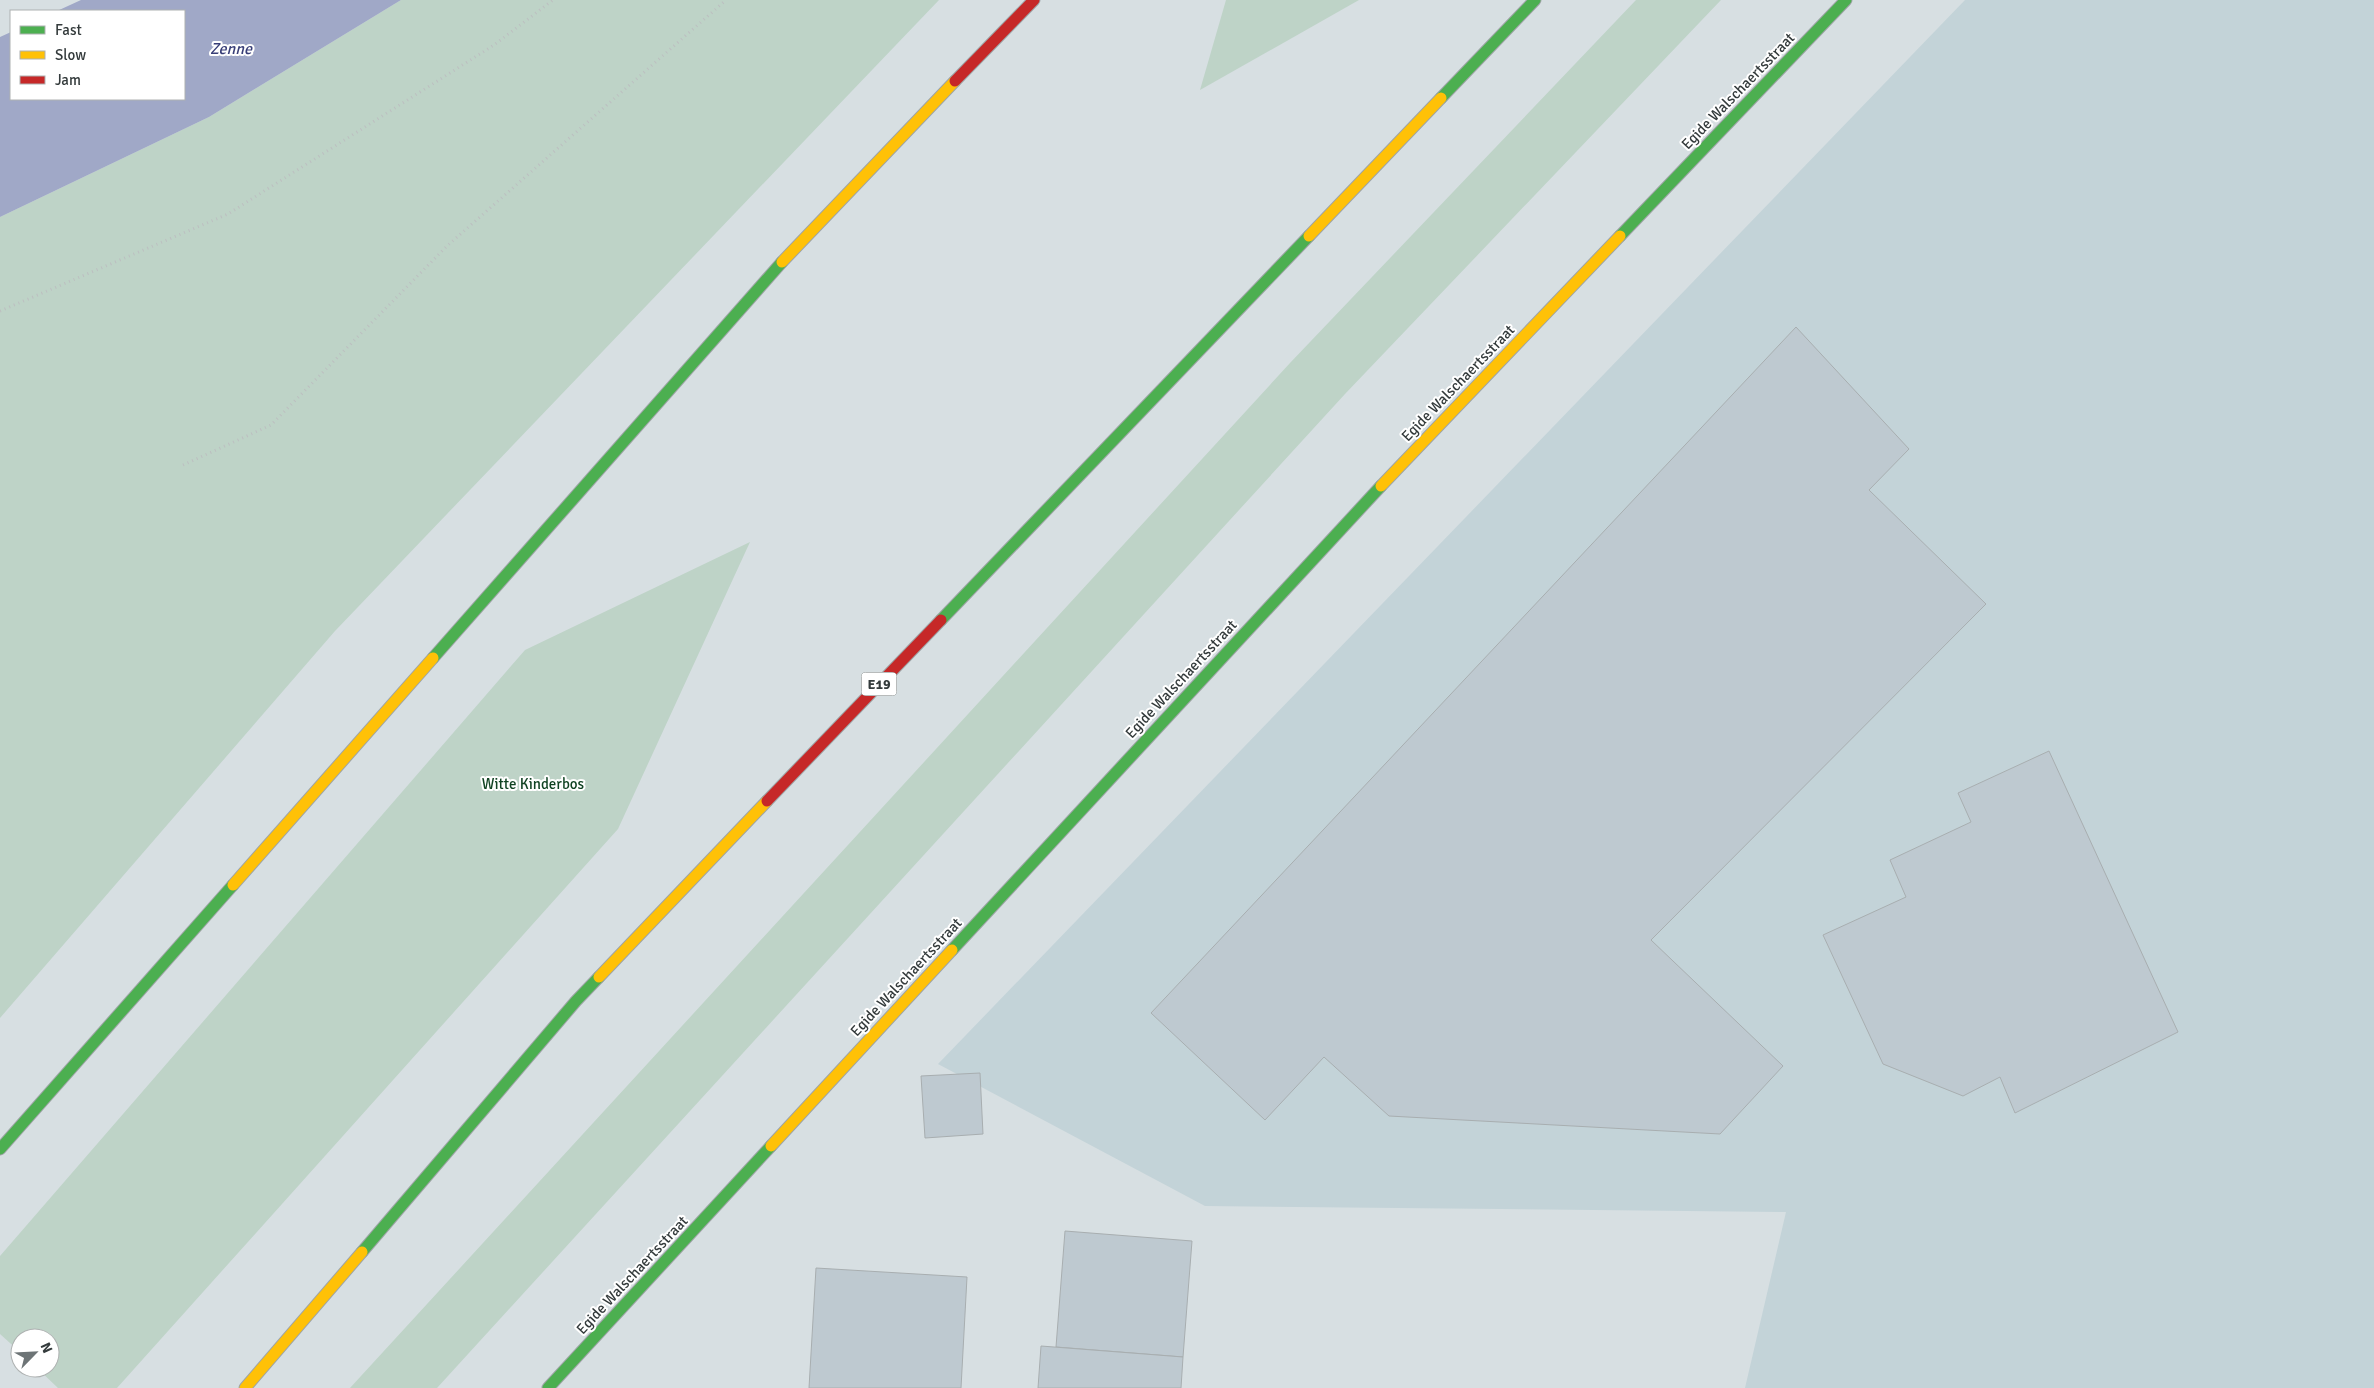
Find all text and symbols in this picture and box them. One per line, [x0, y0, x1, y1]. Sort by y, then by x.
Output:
legend [10, 10, 185, 100]
text: Fast [55, 21, 82, 39]
street label: Egide Walschaertsstraat [1678, 29, 1798, 153]
water label: Zenne [210, 39, 253, 59]
text: Slow [55, 46, 86, 64]
text: Jam [55, 71, 81, 89]
street label: Egide Walschaertsstraat [1398, 321, 1518, 445]
street label: Egide Walschaertsstraat [1121, 616, 1241, 742]
road number: E19 [862, 672, 896, 696]
park label: Witte Kinderbos [482, 775, 585, 793]
street label: Egide Walschaertsstraat [846, 914, 966, 1040]
street label: Egide Walschaertsstraat [572, 1212, 692, 1338]
north arrow [10, 1328, 60, 1378]
text: N [37, 1340, 56, 1356]

